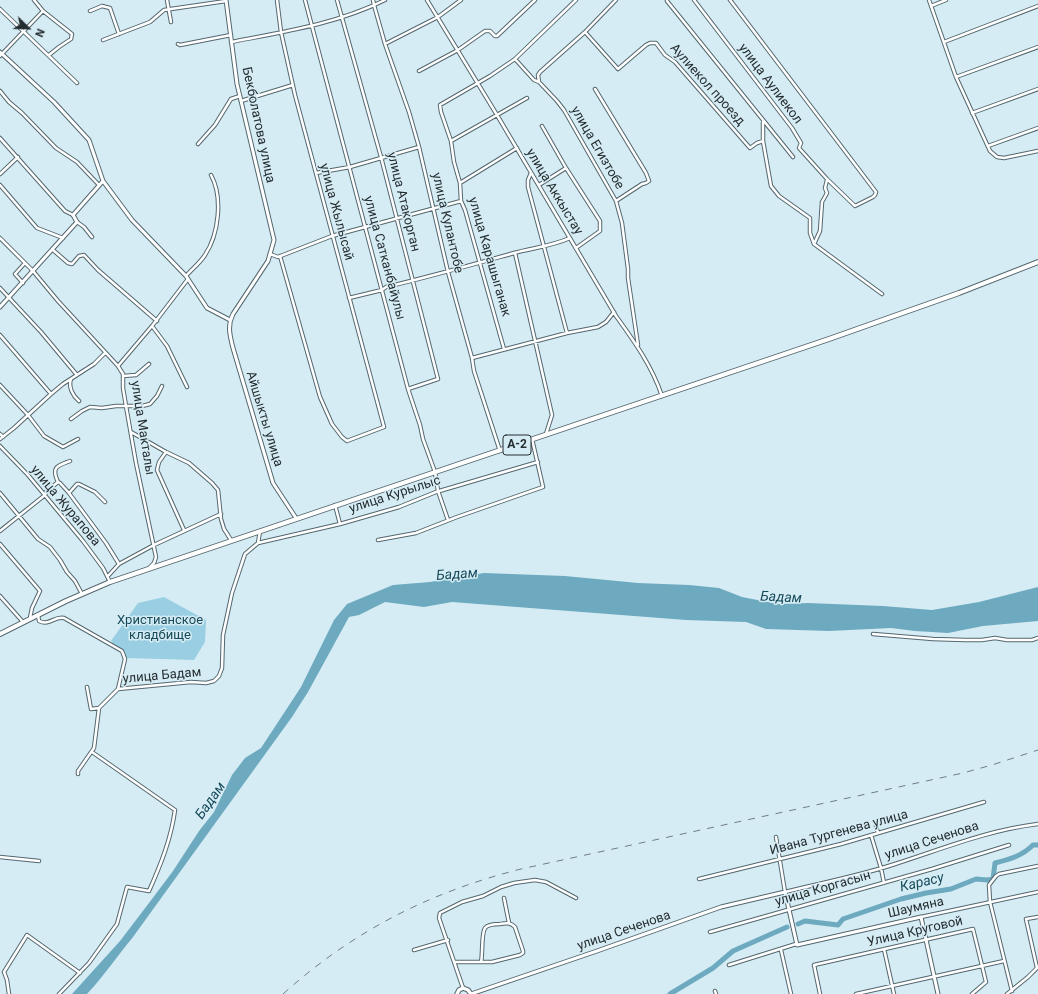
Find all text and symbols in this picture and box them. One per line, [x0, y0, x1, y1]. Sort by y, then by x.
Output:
north arrow [8, 8, 48, 48]
text: N [32, 27, 47, 39]
street label: Аулиекол проезд [666, 41, 748, 129]
street label: улица Аулиекол [735, 41, 805, 127]
street label: Бекболатова улица [238, 66, 278, 184]
street label: улица Егизтобе [567, 104, 627, 192]
street label: улица Аккыстау [522, 146, 586, 238]
street label: улица Атакорган [383, 151, 423, 253]
street label: улица Жылысай [316, 162, 356, 262]
street label: улица Кулантобе [428, 171, 466, 275]
street label: улица Сатканбайулы [360, 194, 408, 322]
street label: улица Карашыганак [464, 196, 514, 318]
street label: Айшыкты улица [242, 369, 286, 469]
street label: улица Макталы [127, 380, 157, 476]
road number: A-2 [503, 435, 531, 455]
street label: улица Журапова [27, 463, 103, 549]
street label: улица Курылыс [347, 473, 443, 517]
water label: Бадам [436, 565, 478, 585]
water label: Бадам [760, 589, 802, 607]
park label: Христианское кладбище [117, 613, 203, 644]
street label: улица Бадам [122, 665, 202, 687]
water label: Бадам [192, 779, 230, 823]
street label: Ивана Тургенева улица [768, 807, 910, 859]
street label: улица Сеченова [883, 818, 981, 864]
street label: улица Коргасын [773, 868, 873, 910]
water label: Карасу [898, 870, 946, 896]
street label: Шаумяна [887, 894, 945, 922]
street label: улица Сеченова [575, 908, 673, 954]
street label: Улица Круговой [866, 913, 964, 951]

